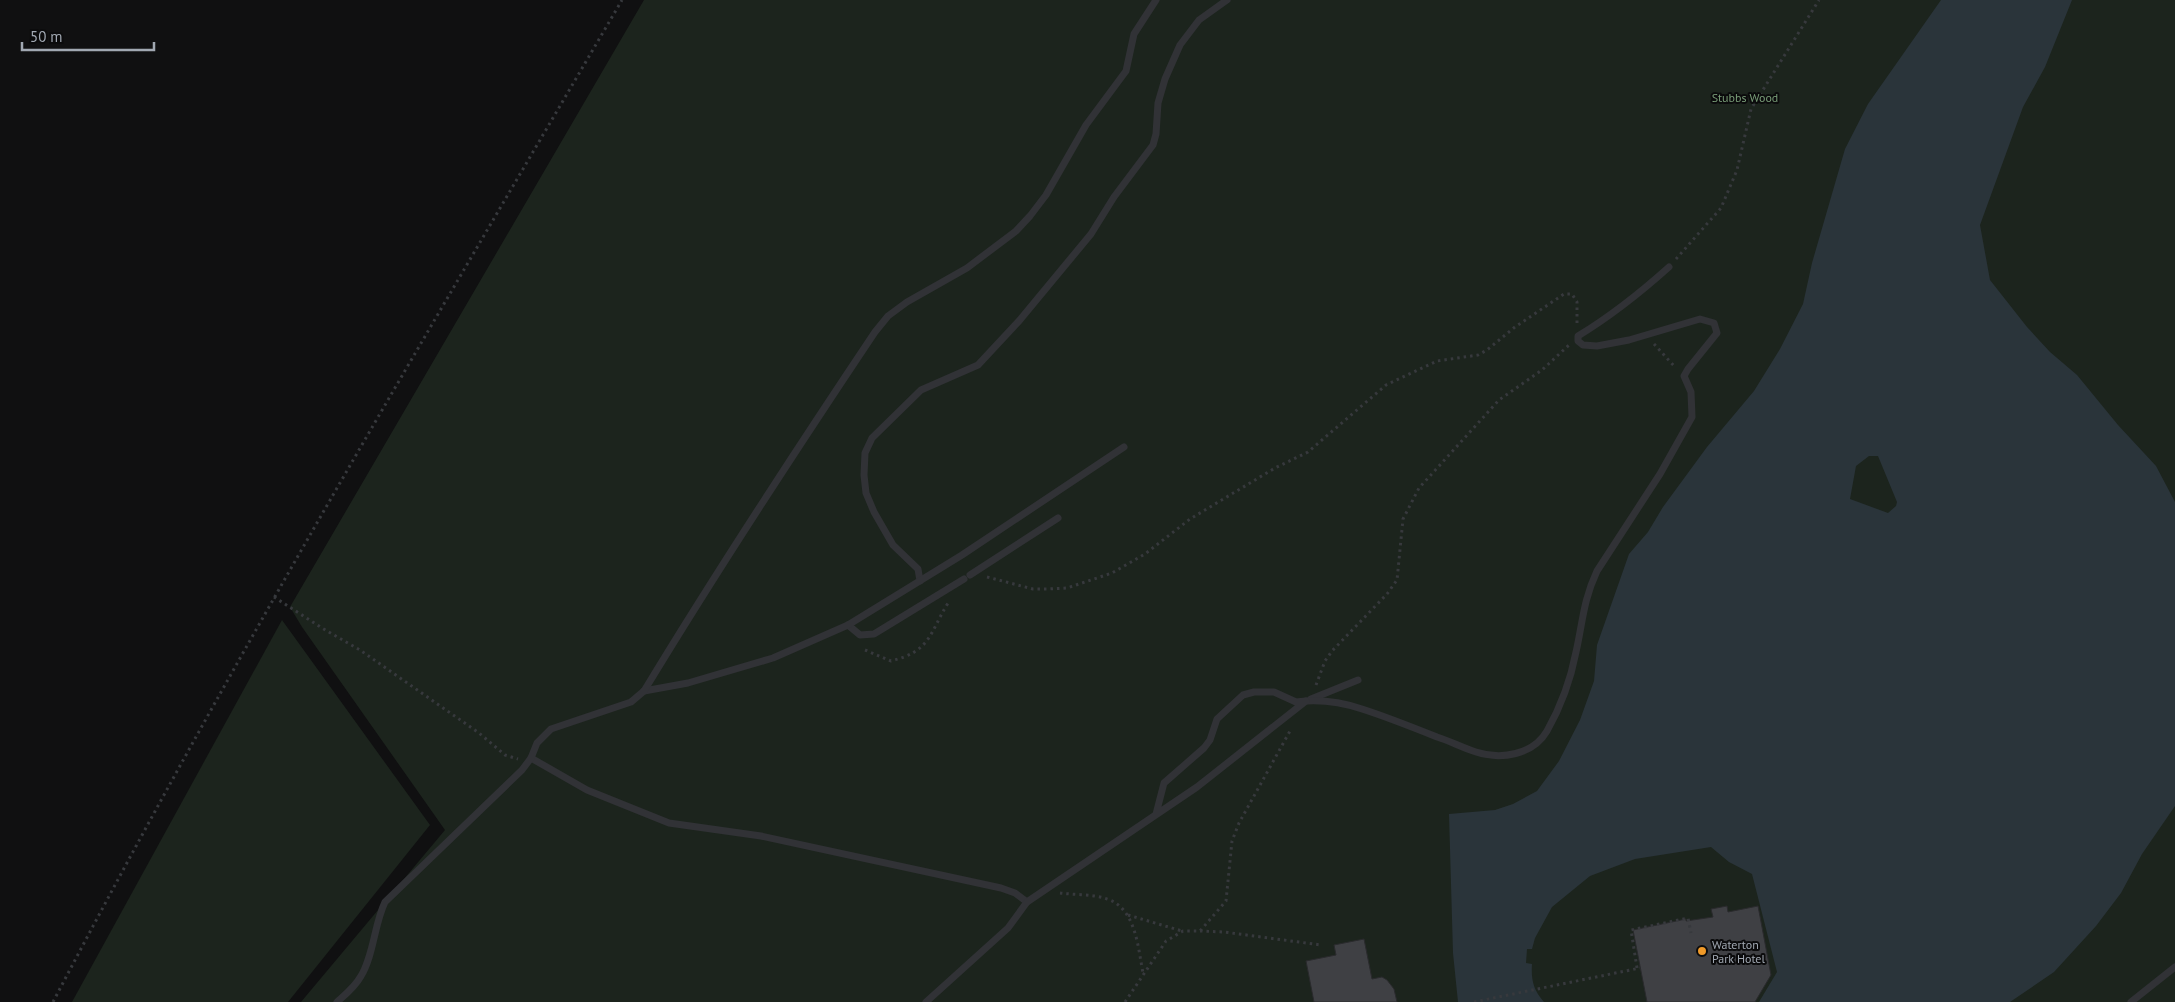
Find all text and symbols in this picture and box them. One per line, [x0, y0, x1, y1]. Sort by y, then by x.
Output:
scale bar [22, 20, 155, 52]
text: 50 m [30, 27, 63, 46]
park label: Stubbs Wood [1712, 90, 1778, 105]
place label: Waterton Park Hotel [1712, 937, 1765, 966]
marker: Waterton Park Hotel [1696, 945, 1708, 957]

